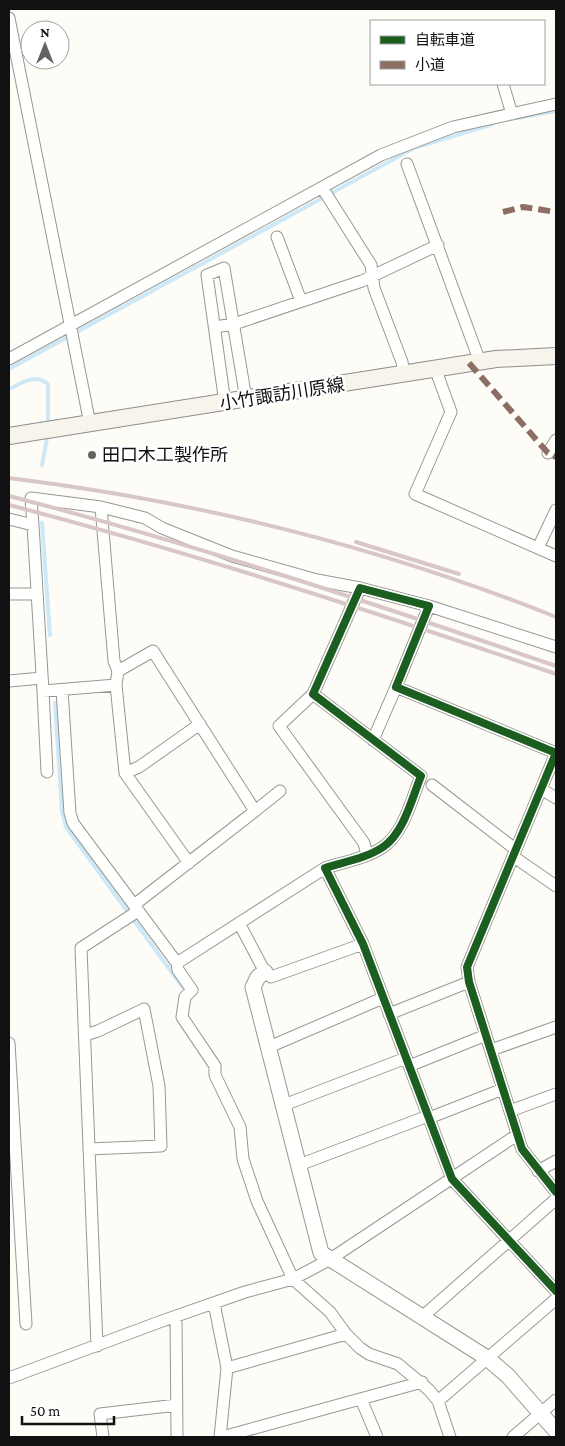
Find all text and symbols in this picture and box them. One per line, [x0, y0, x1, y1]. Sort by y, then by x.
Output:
north arrow [20, 20, 70, 70]
legend [370, 20, 545, 85]
text: N [40, 24, 50, 40]
text: 自転車道 [415, 32, 475, 48]
text: 小道 [415, 57, 445, 73]
street label: 小竹諏訪川原線 [218, 374, 346, 414]
place label: 田口木工製作所 [102, 445, 228, 465]
marker: 田口木工製作所 [86, 449, 98, 461]
scale bar [22, 1394, 115, 1426]
text: 50 m [30, 1403, 60, 1419]

